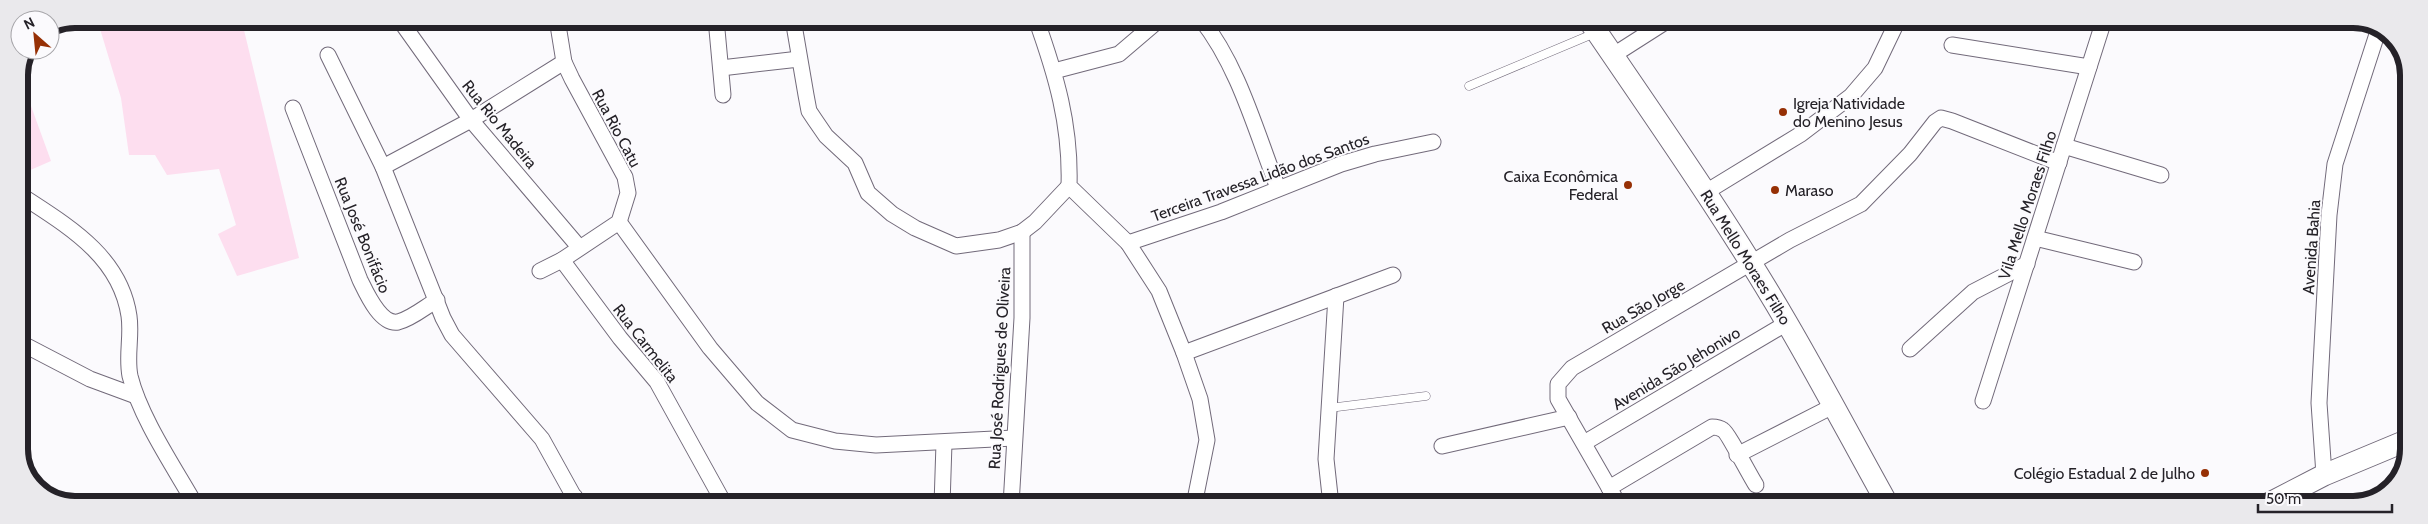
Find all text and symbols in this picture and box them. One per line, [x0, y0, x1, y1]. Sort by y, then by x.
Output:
north arrow [10, 10, 60, 60]
text: N [21, 13, 38, 34]
street label: Rua Rio Madeira [458, 76, 541, 173]
street label: Rua Rio Catu [588, 86, 645, 170]
place label: Igreja Natividade do Menino Jesus [1793, 94, 1905, 131]
marker: Igreja Natividade do Menino Jesus [1777, 106, 1789, 118]
street label: Vila Mello Moraes Filho [1994, 128, 2061, 282]
street label: Terceira Travessa Lidão dos Santos [1149, 129, 1372, 226]
place label: Caixa Econômica Federal [1504, 167, 1618, 204]
street label: Rua José Bonifácio [331, 174, 395, 296]
marker: Caixa Econômica Federal [1622, 179, 1634, 191]
place label: Maraso [1785, 181, 1834, 200]
marker: Maraso [1769, 184, 1781, 196]
street label: Rua Mello Moraes Filho [1696, 186, 1795, 328]
street label: Avenida Bahia [2299, 199, 2324, 295]
street label: Rua José Rodrigues de Oliveira [985, 266, 1014, 470]
street label: Rua São Jorge [1599, 275, 1688, 338]
street label: Rua Carmelita [609, 300, 682, 387]
street label: Avenida São Jehonivo [1609, 323, 1744, 414]
place label: Colégio Estadual 2 de Julho [2014, 464, 2195, 483]
marker: Colégio Estadual 2 de Julho [2199, 467, 2211, 479]
scale bar [2258, 482, 2392, 514]
text: 50 m [2266, 490, 2301, 508]

